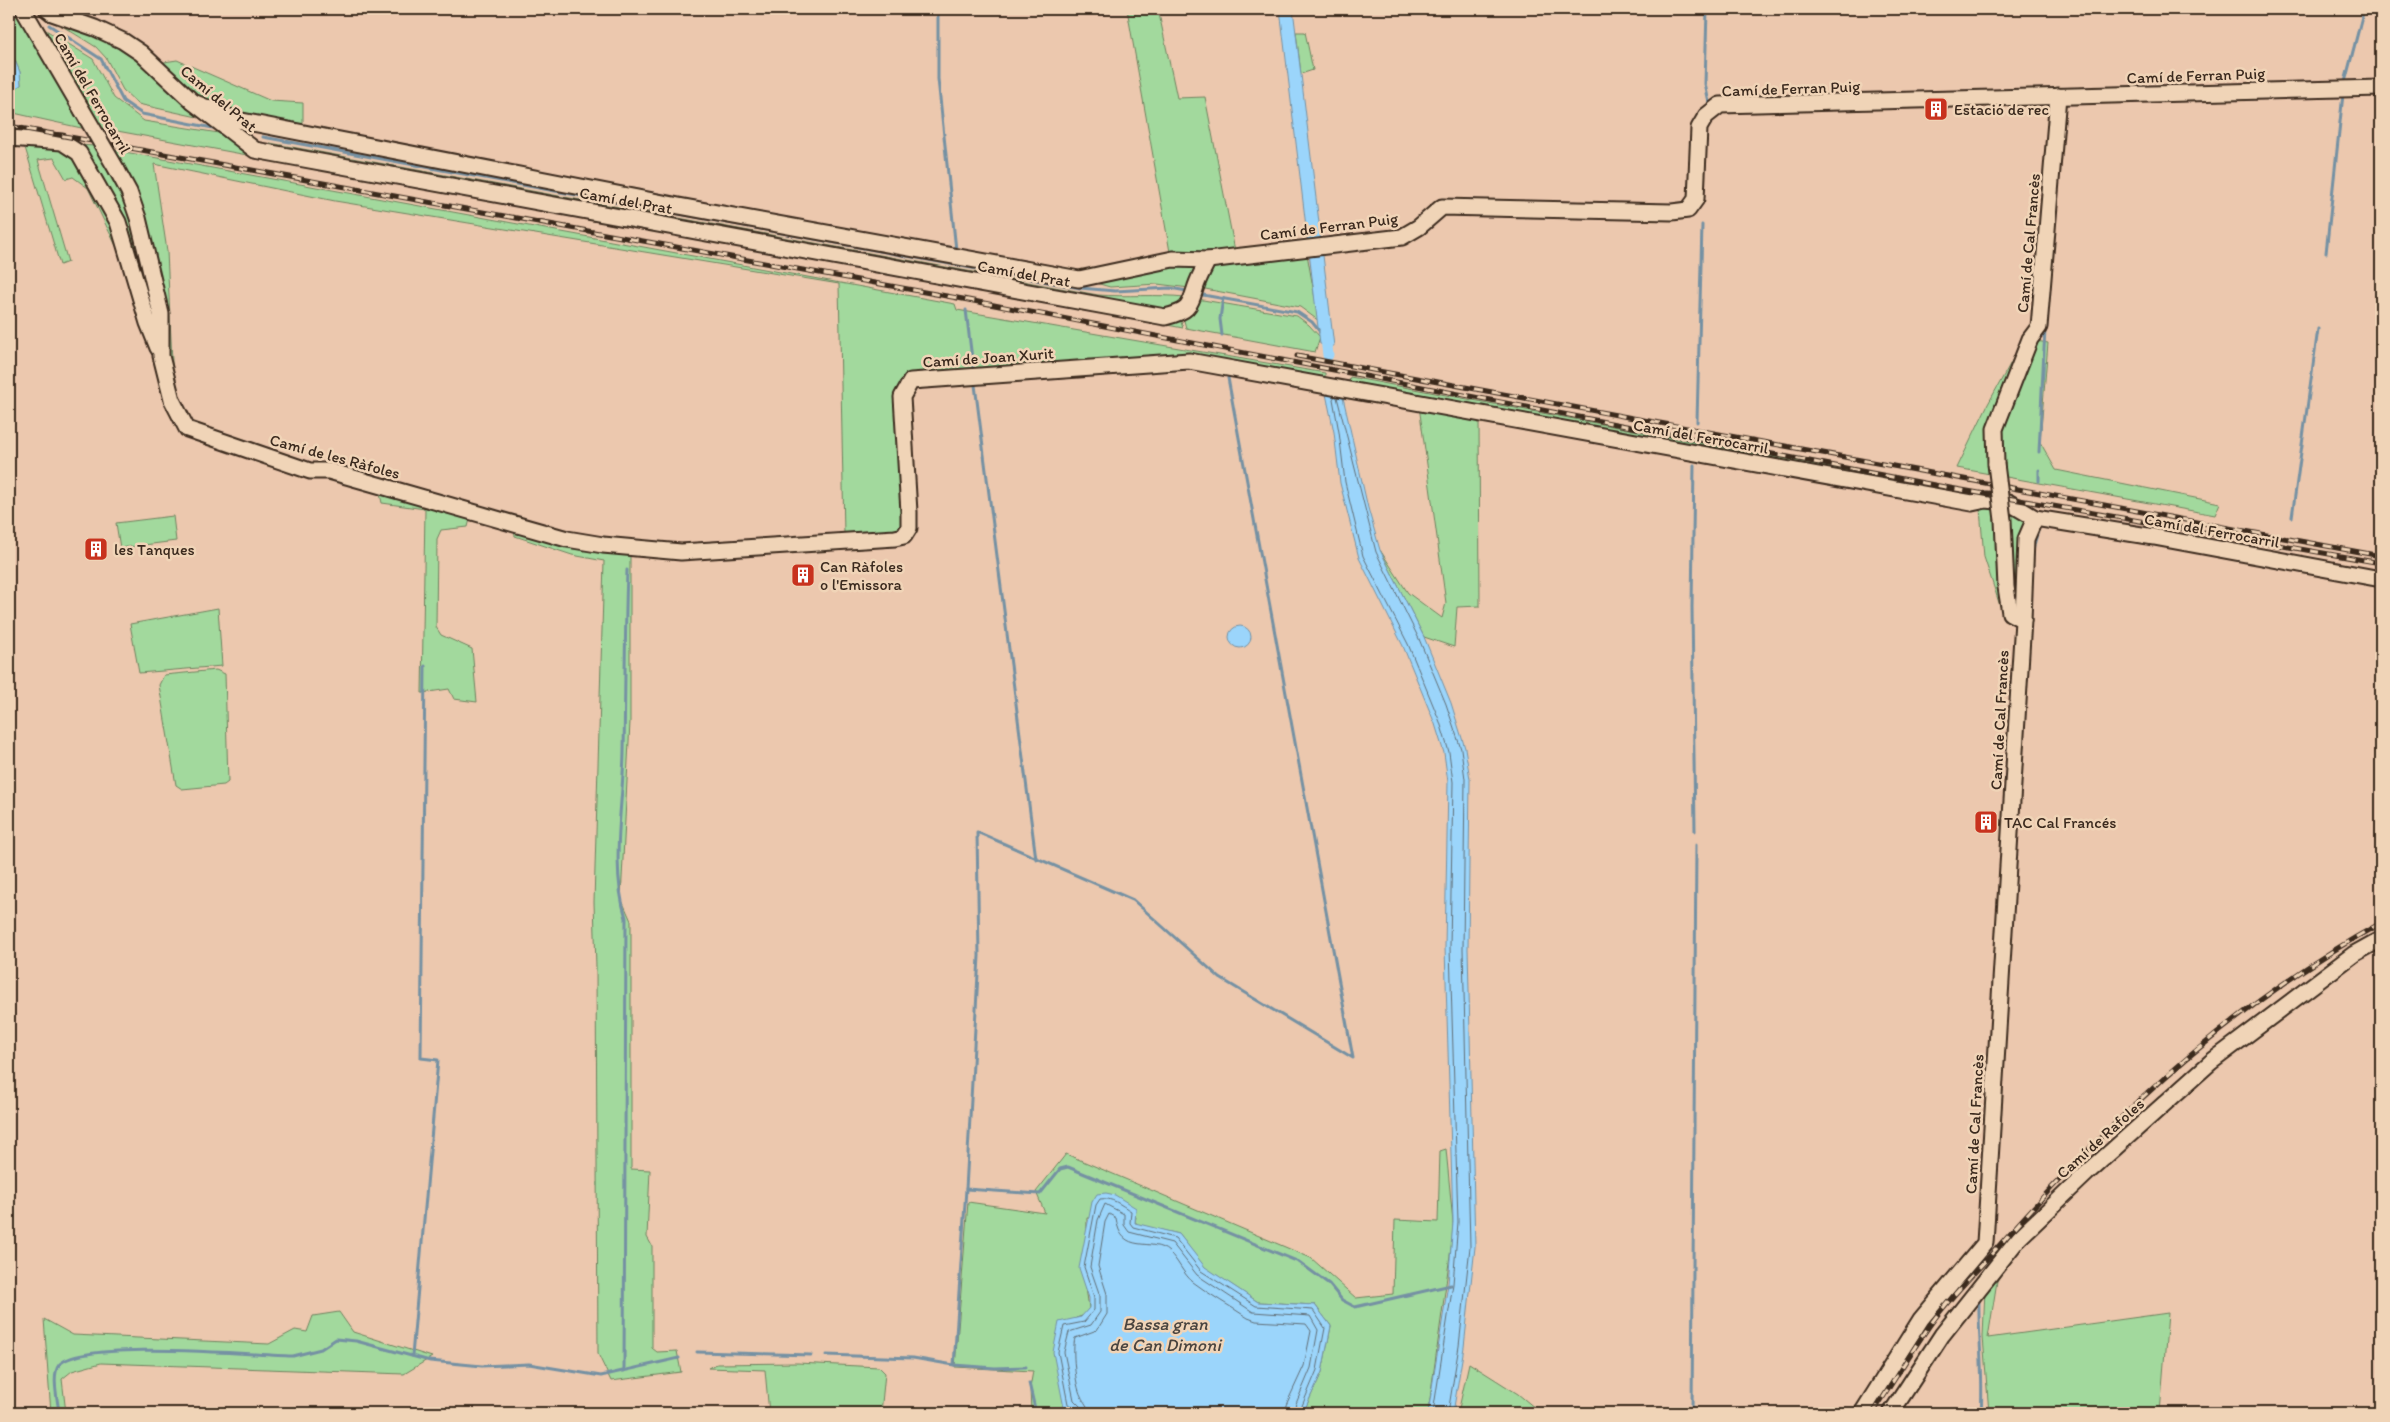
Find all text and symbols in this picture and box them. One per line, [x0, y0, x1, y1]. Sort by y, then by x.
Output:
street label: Camí del Ferrocarril [50, 29, 135, 158]
street label: Camí del Prat [177, 61, 261, 136]
street label: Camí de Ferran Puig [2126, 64, 2266, 87]
street label: Camí de Ferran Puig [1721, 77, 1861, 100]
building icon: Estació de rec [1923, 96, 1949, 122]
place label: Estació de rec [1954, 100, 2049, 119]
street label: Camí de Cal Francès [2013, 172, 2044, 314]
street label: Camí del Prat [578, 183, 674, 218]
street label: Camí de Ferran Puig [1259, 209, 1400, 244]
street label: Camí del Prat [976, 256, 1072, 291]
street label: Camí de Joan Xurit [922, 343, 1054, 372]
street label: Camí del Ferrocarril [1632, 415, 1770, 458]
street label: Camí de les Ràfoles [268, 430, 402, 483]
street label: Camí del Ferrocarril [2143, 509, 2281, 552]
building icon: les Tanques [83, 536, 109, 562]
place label: les Tanques [114, 540, 195, 559]
place label: Can Ràfoles o l'Emissora [820, 557, 903, 594]
building icon: Can Ràfoles o l'Emissora [790, 562, 816, 588]
street label: Camí de Cal Francès [1986, 650, 2013, 790]
building icon: TAC Cal Francés [1973, 809, 1999, 835]
place label: TAC Cal Francés [2004, 813, 2116, 832]
street label: Camí de Cal Francès [1961, 1054, 1988, 1194]
street label: Camí de Rafoles [2053, 1094, 2148, 1183]
water label: Bassa gran de Can Dimoni [1109, 1313, 1223, 1356]

